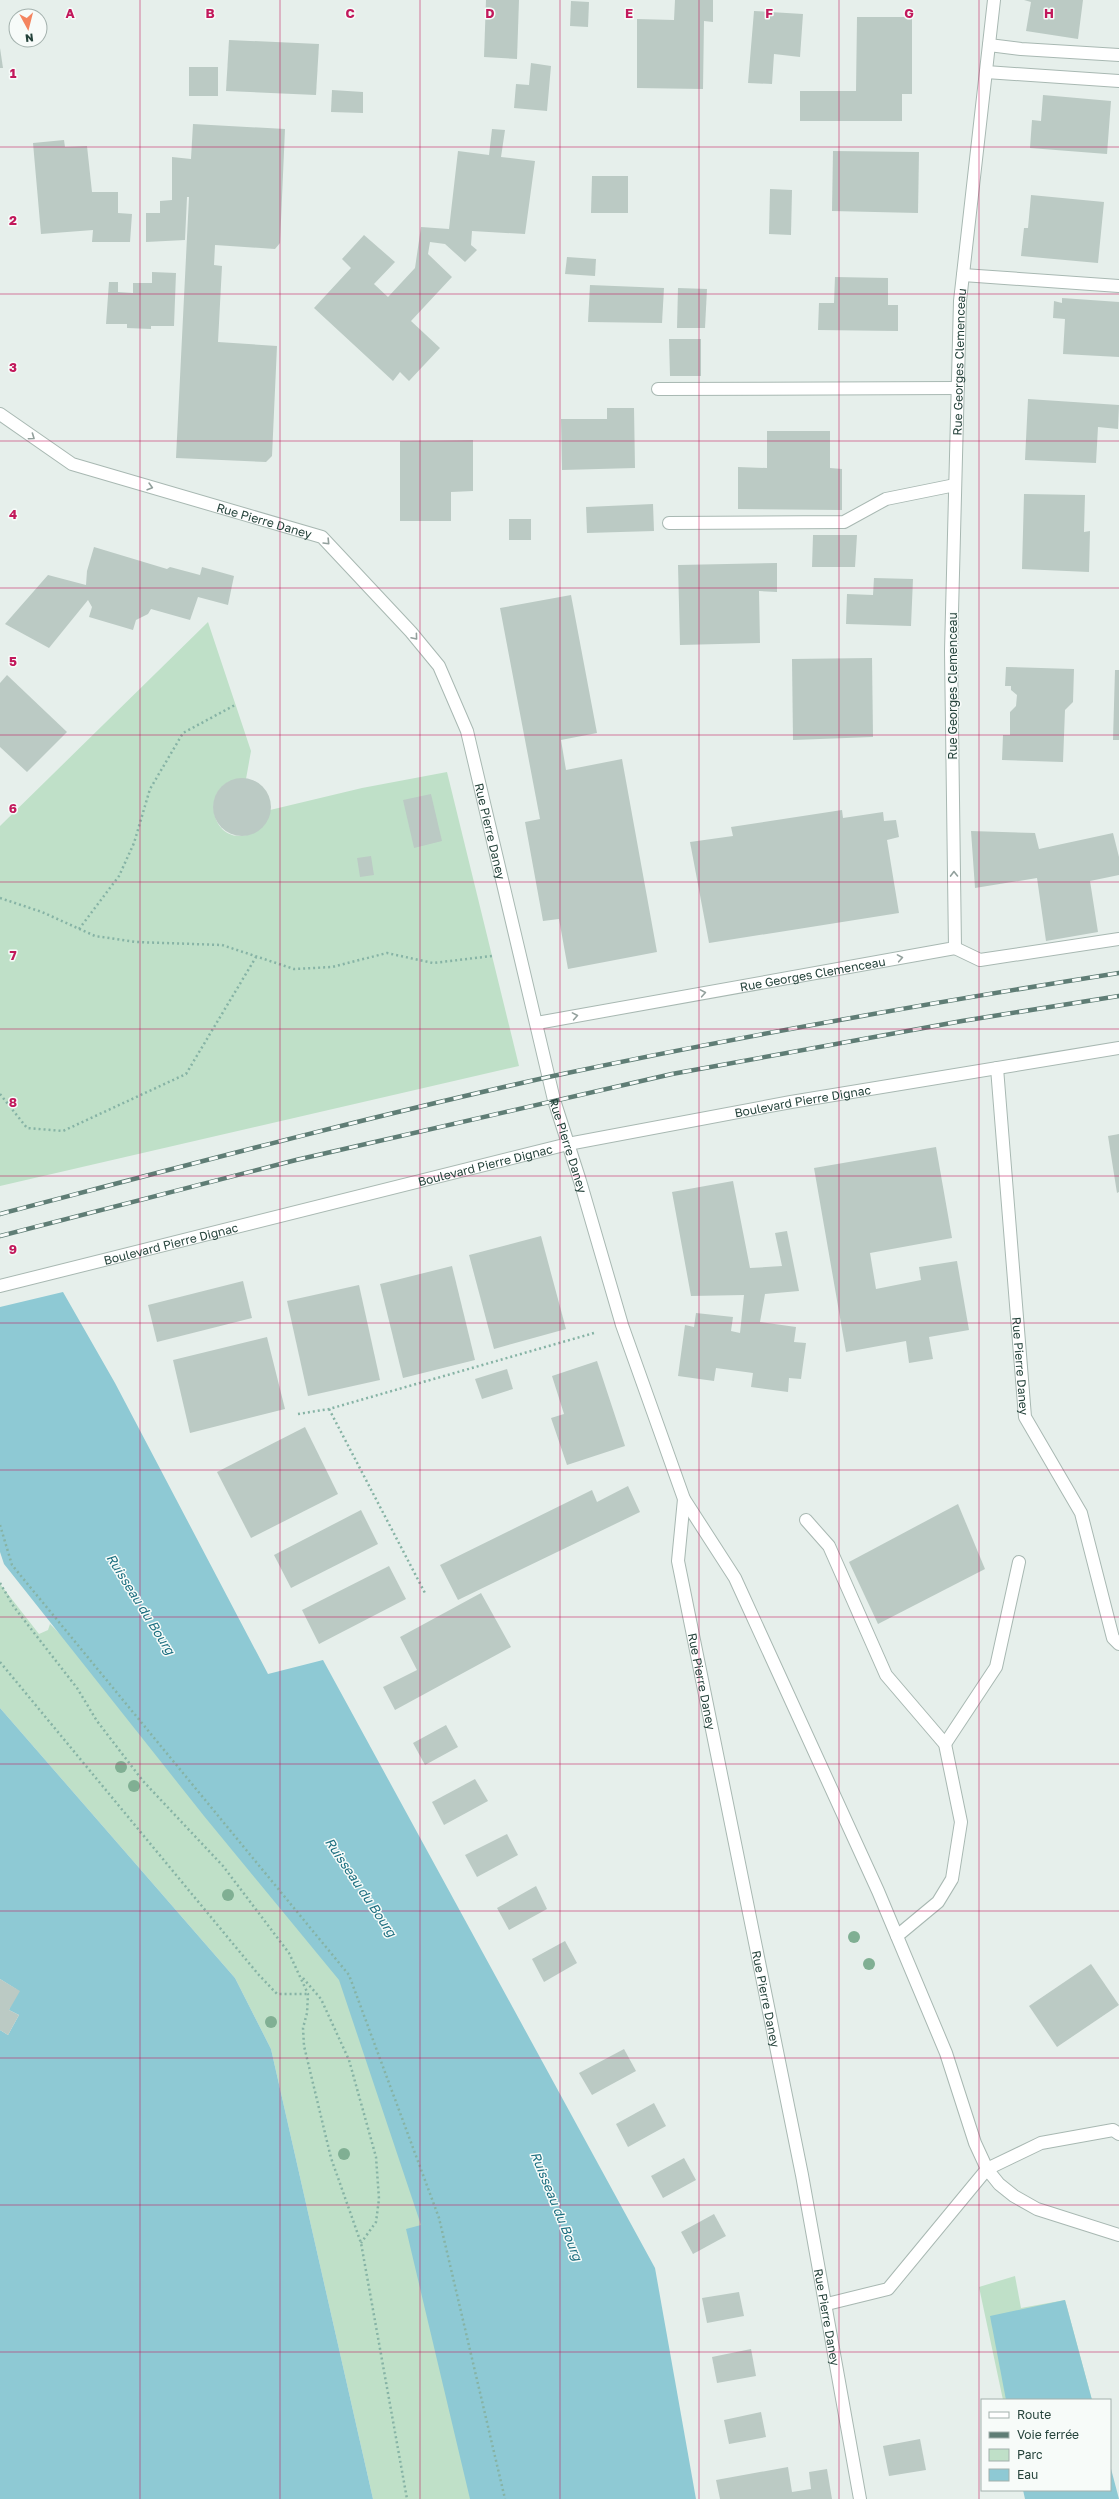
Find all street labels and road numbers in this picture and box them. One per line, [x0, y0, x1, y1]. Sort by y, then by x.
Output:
street label: Rue Georges Clemenceau [949, 287, 969, 436]
street label: Rue Pierre Daney [215, 499, 314, 541]
street label: Rue Georges Clemenceau [945, 612, 960, 760]
street label: Rue Pierre Daney [472, 781, 509, 881]
street label: Rue Georges Clemenceau [739, 953, 887, 994]
street label: Boulevard Pierre Dignac [733, 1081, 872, 1120]
street label: Rue Pierre Daney [546, 1096, 591, 1195]
street label: Boulevard Pierre Dignac [416, 1141, 554, 1189]
street label: Boulevard Pierre Dignac [102, 1219, 240, 1267]
street label: Rue Pierre Daney [1009, 1316, 1032, 1416]
street label: Rue Pierre Daney [685, 1632, 719, 1731]
street label: Rue Pierre Daney [749, 1949, 784, 2049]
street label: Rue Pierre Daney [811, 2267, 844, 2367]

